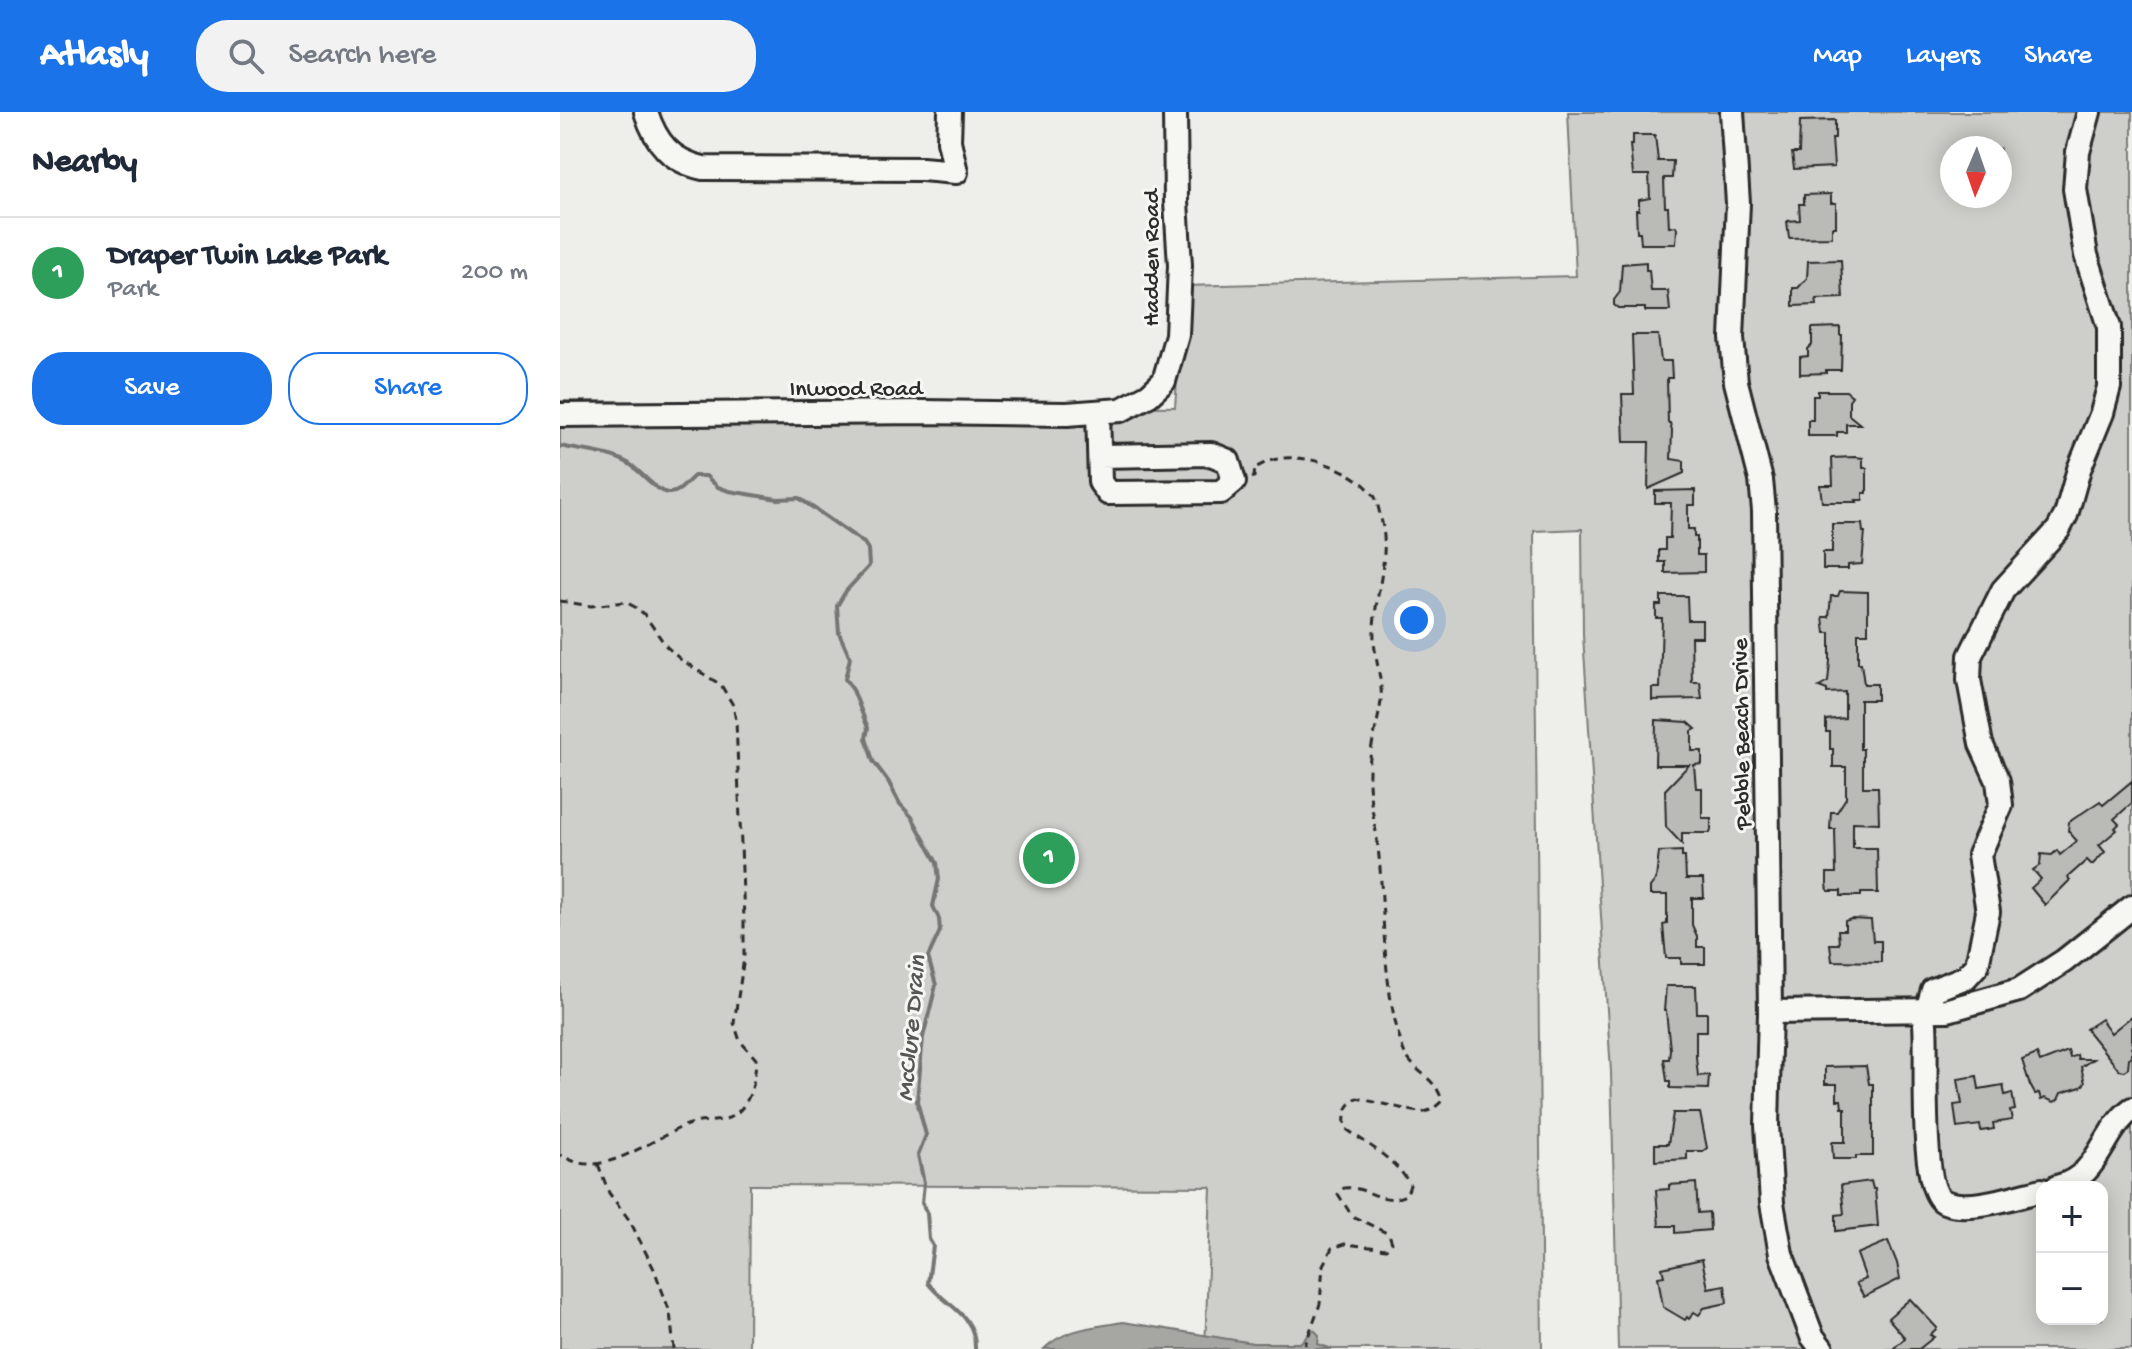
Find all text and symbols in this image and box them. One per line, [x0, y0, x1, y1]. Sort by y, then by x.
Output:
search box [196, 20, 756, 92]
text: Atlasly [40, 34, 148, 78]
icon: search [224, 34, 268, 78]
text: Search here [288, 39, 436, 74]
text: Map [1813, 40, 1862, 73]
text: Layers [1906, 40, 1980, 73]
text: Share [2024, 40, 2092, 73]
north arrow [1940, 136, 2012, 208]
text: Nearby [32, 144, 137, 184]
street label: Hadden Road [1139, 188, 1168, 327]
text: Draper Twin Lake Park [108, 240, 386, 275]
text: 1 [53, 258, 63, 289]
text: 200 m [461, 258, 528, 289]
text: Park [108, 275, 158, 306]
button: Save [32, 352, 272, 425]
button: Share [288, 352, 528, 425]
street label: Inwood Road [790, 376, 924, 405]
your location [1394, 600, 1434, 640]
street label: Pebble Beach Drive [1727, 637, 1760, 831]
pin: 1 [1023, 828, 1075, 888]
water label: McClure Drain [892, 954, 935, 1103]
map controls [2036, 1181, 2108, 1325]
button: + [2036, 1181, 2108, 1253]
button: − [2036, 1253, 2108, 1325]

